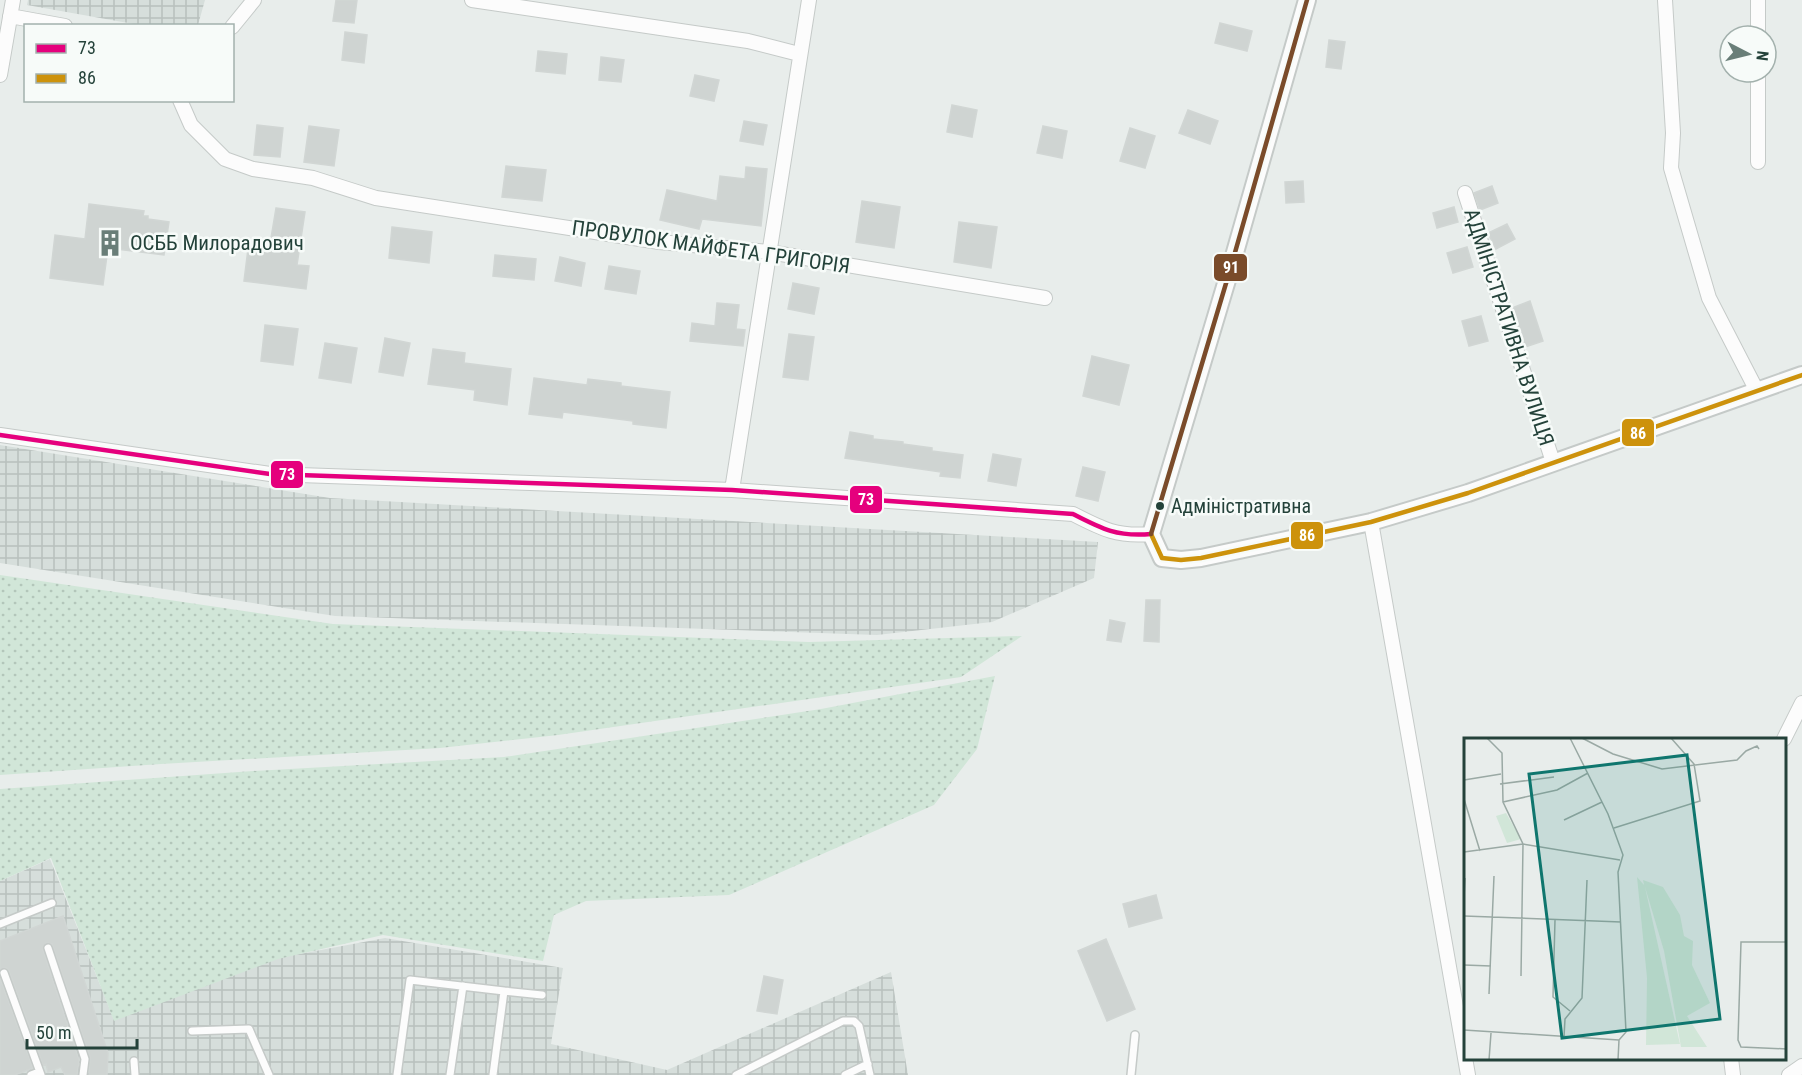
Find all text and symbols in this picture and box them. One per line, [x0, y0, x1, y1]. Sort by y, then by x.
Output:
legend [24, 24, 234, 102]
north arrow [1718, 24, 1778, 84]
text: 73 [78, 37, 96, 58]
text: N [1752, 50, 1772, 62]
text: 86 [78, 67, 96, 88]
street label: АДМІНІСТРАТИВНА ВУЛИЦЯ [1459, 205, 1559, 449]
street label: ПРОВУЛОК МАЙФЕТА ГРИГОРІЯ [570, 216, 852, 278]
building icon: ОСББ Милорадович [95, 228, 125, 258]
place label: ОСББ Милорадович [130, 231, 304, 255]
line badge: 91 [1213, 253, 1248, 282]
text: 91 [1223, 258, 1239, 277]
line badge: 86 [1621, 418, 1655, 447]
text: 86 [1630, 424, 1646, 443]
line badge: 73 [270, 460, 304, 489]
text: 73 [279, 465, 295, 484]
line badge: 73 [849, 485, 883, 514]
text: 73 [858, 490, 874, 509]
place label: Адміністративна [1171, 494, 1311, 518]
marker: Адміністративна [1154, 500, 1166, 512]
line badge: 86 [1290, 521, 1324, 550]
text: 86 [1299, 526, 1315, 545]
inset map [1464, 738, 1787, 1060]
scale bar [27, 1012, 136, 1050]
text: 50 m [36, 1022, 71, 1043]

